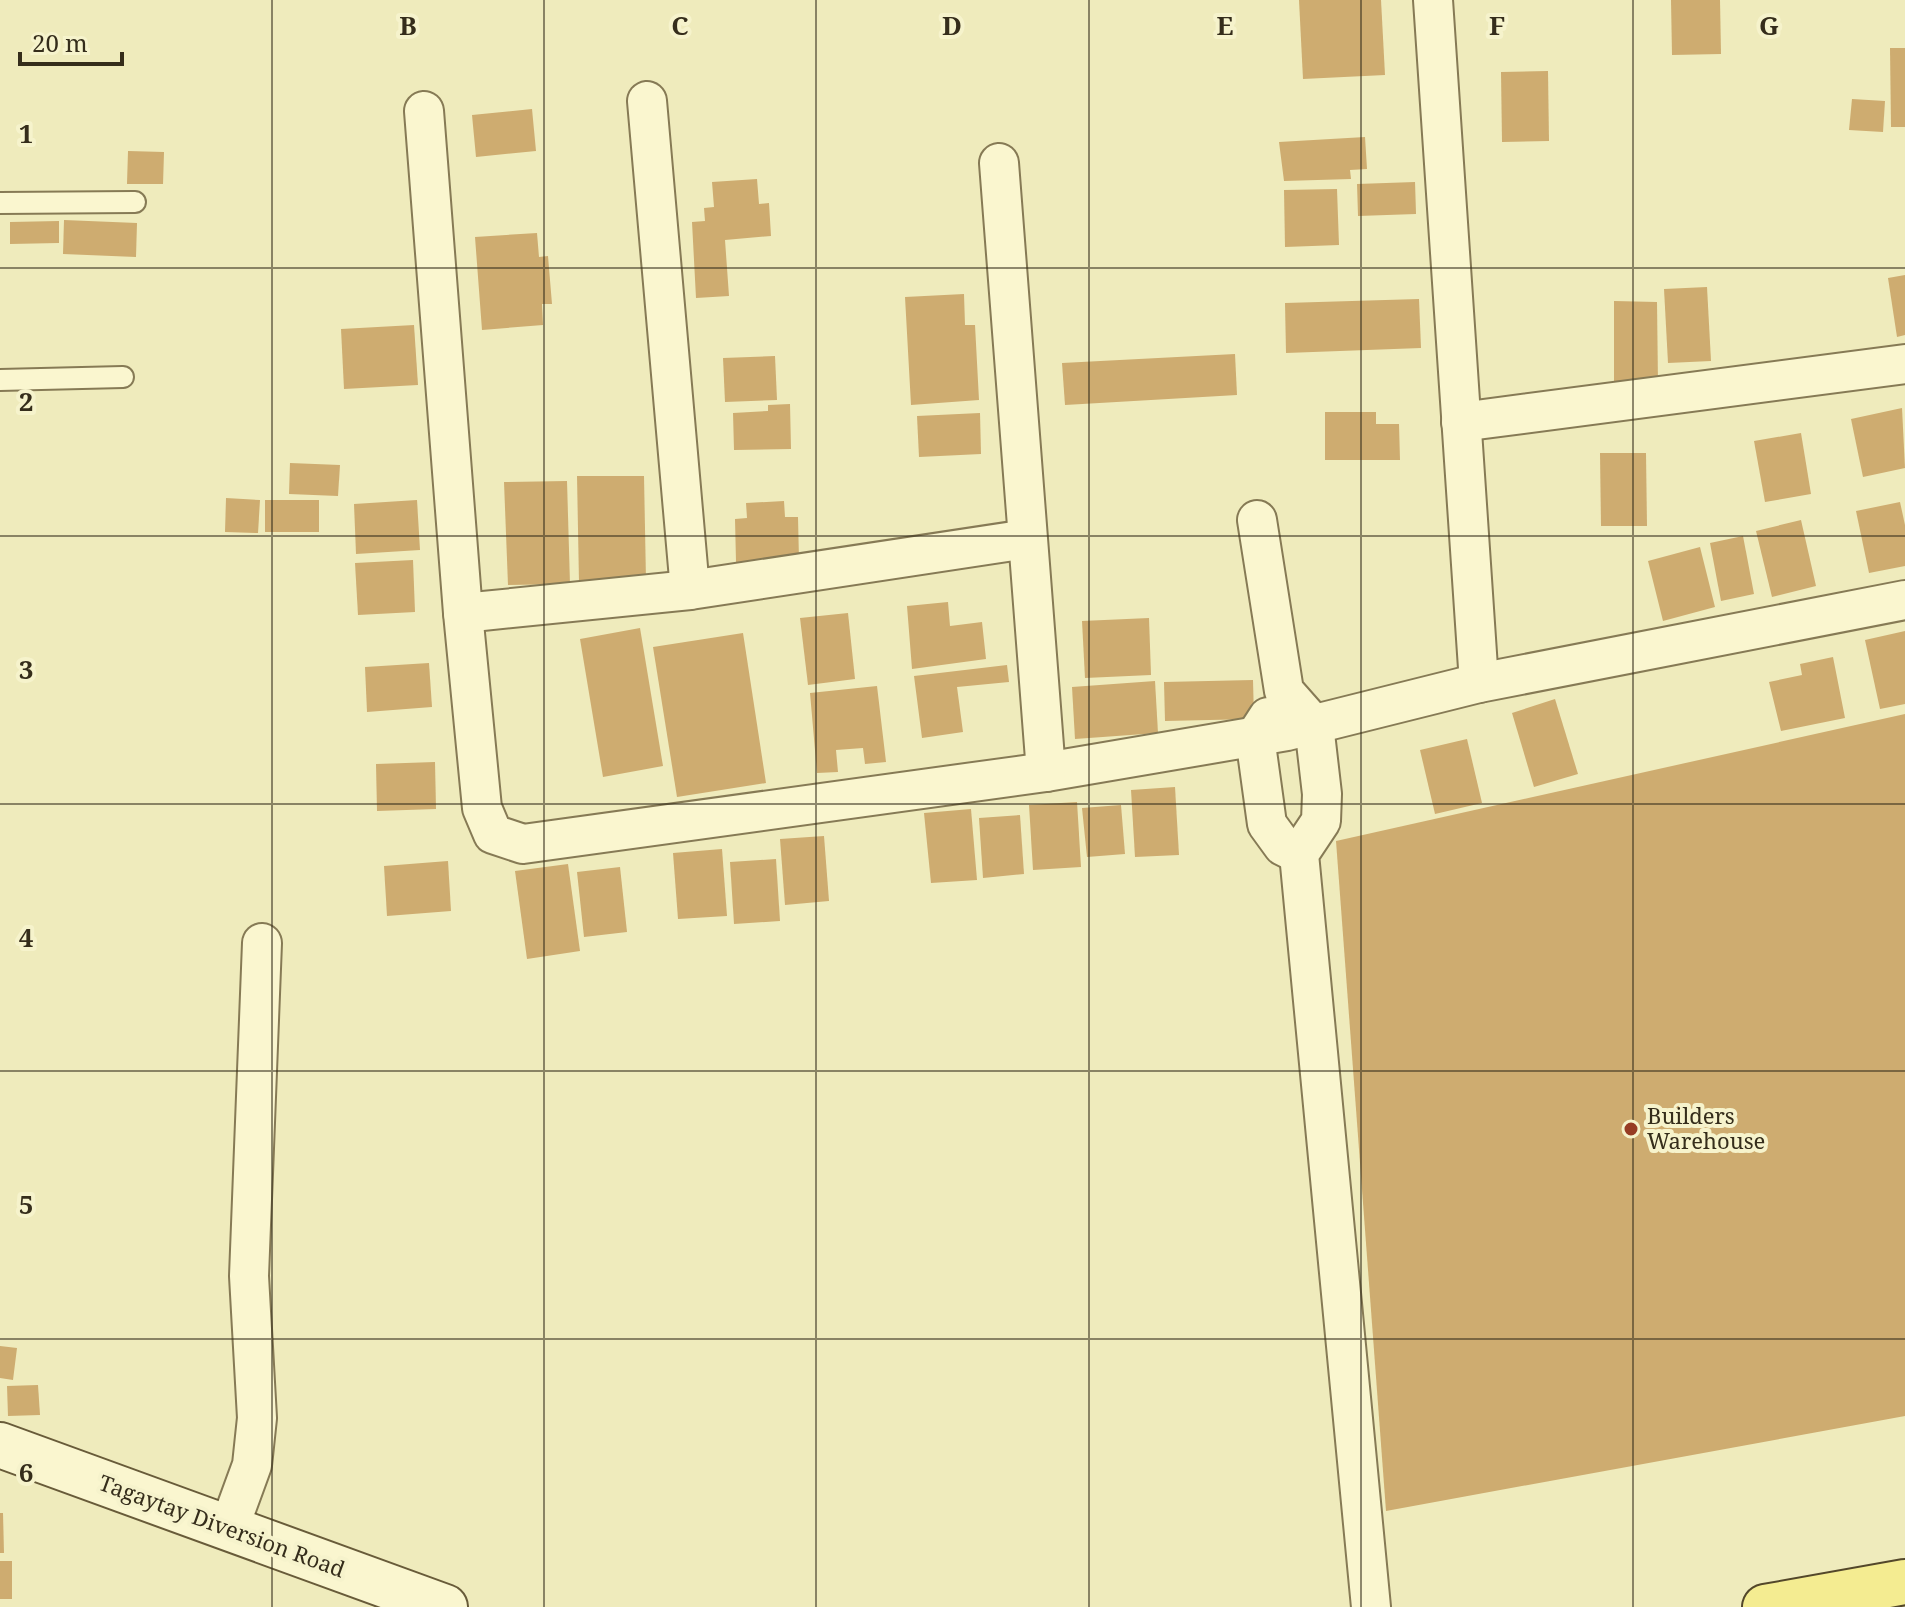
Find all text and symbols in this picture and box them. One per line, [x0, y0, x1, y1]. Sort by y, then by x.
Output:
text: B [399, 7, 417, 43]
text: C [671, 7, 689, 43]
text: D [942, 7, 962, 43]
text: E [1217, 7, 1234, 43]
text: F [1489, 7, 1505, 43]
text: G [1759, 7, 1779, 43]
scale bar [20, 16, 122, 66]
text: 20 m [32, 26, 88, 59]
text: 1 [19, 115, 33, 151]
text: 2 [19, 383, 33, 419]
text: 3 [19, 651, 33, 687]
text: 4 [19, 919, 34, 955]
place label: Builders Warehouse [1647, 1100, 1765, 1155]
marker: Builders Warehouse [1622, 1120, 1640, 1138]
text: 5 [19, 1186, 33, 1222]
text: 6 [19, 1454, 33, 1490]
street label: Tagaytay Diversion Road [95, 1467, 350, 1584]

